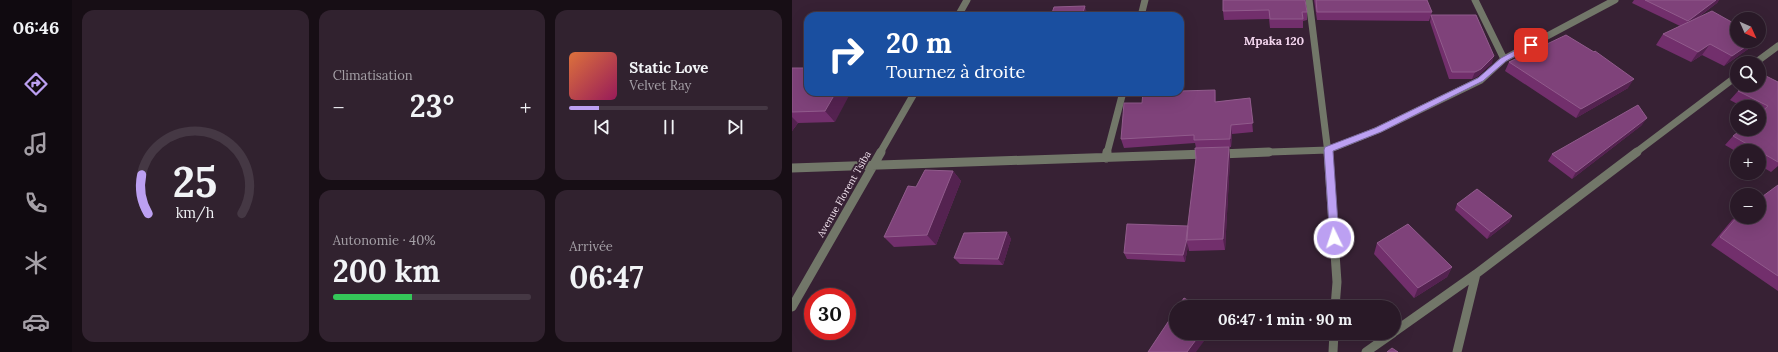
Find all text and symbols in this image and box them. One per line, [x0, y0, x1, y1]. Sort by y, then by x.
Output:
north arrow [1730, 12, 1766, 48]
map controls [1730, 12, 1766, 224]
text: 06:46 [13, 16, 59, 39]
text: 20 m [886, 25, 952, 61]
icon: right [820, 28, 872, 80]
pin [1514, 28, 1548, 62]
district label: Mpaka 120 [1244, 33, 1305, 48]
icon: arrive [1520, 34, 1542, 56]
button: search [1730, 56, 1766, 92]
text: Static Love [629, 58, 708, 77]
text: Tournez à droite [886, 60, 1025, 83]
text: Climatisation [333, 67, 413, 84]
icon: directions [22, 70, 50, 98]
text: Velvet Ray [629, 77, 691, 94]
text: 23° [410, 87, 454, 125]
text: − [333, 93, 344, 121]
text: + [520, 93, 531, 121]
button: layers [1730, 100, 1766, 136]
icon: previous [591, 116, 613, 138]
icon: pause [658, 116, 680, 138]
icon: next [724, 116, 746, 138]
icon: music [22, 130, 50, 158]
button: + [1730, 144, 1766, 180]
street label: Avenue Florent Tsiba [814, 149, 874, 240]
text: 25 [173, 155, 218, 208]
button: − [1730, 188, 1766, 224]
icon: phone [22, 189, 50, 217]
text: km/h [176, 204, 215, 223]
position arrow [1313, 217, 1355, 259]
text: Autonomie · 40% [333, 232, 436, 249]
text: Arrivée [569, 238, 613, 255]
icon: climate [22, 249, 50, 277]
text: 200 km [333, 252, 440, 290]
text: 06:47 [569, 258, 644, 296]
speed limit sign: 30 [804, 288, 856, 340]
icon: car [22, 308, 50, 336]
text: 06:47 · 1 min · 90 m [1218, 310, 1352, 329]

